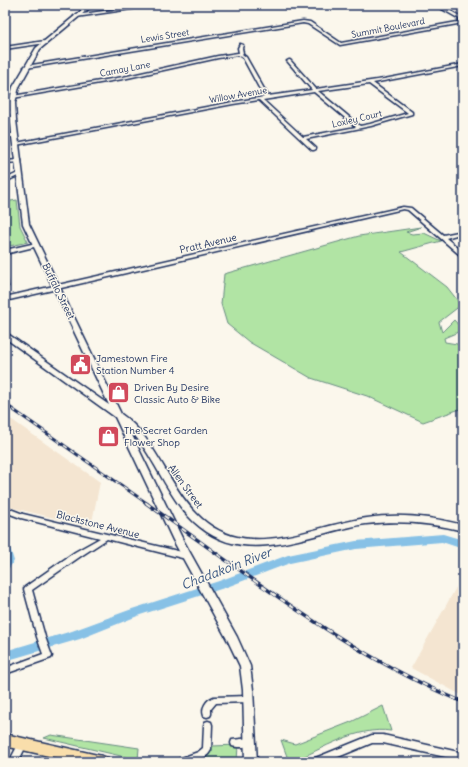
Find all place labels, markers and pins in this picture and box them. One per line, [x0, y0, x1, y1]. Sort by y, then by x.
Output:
public building icon: Jamestown Fire Station Number 4 [67, 351, 93, 377]
place label: Jamestown Fire Station Number 4 [96, 352, 175, 377]
shop icon: Driven By Desire Classic Auto & Bike [105, 380, 131, 406]
place label: Driven By Desire Classic Auto & Bike [134, 381, 220, 406]
shop icon: The Secret Garden Flower Shop [96, 423, 122, 449]
place label: The Secret Garden Flower Shop [124, 424, 208, 449]

